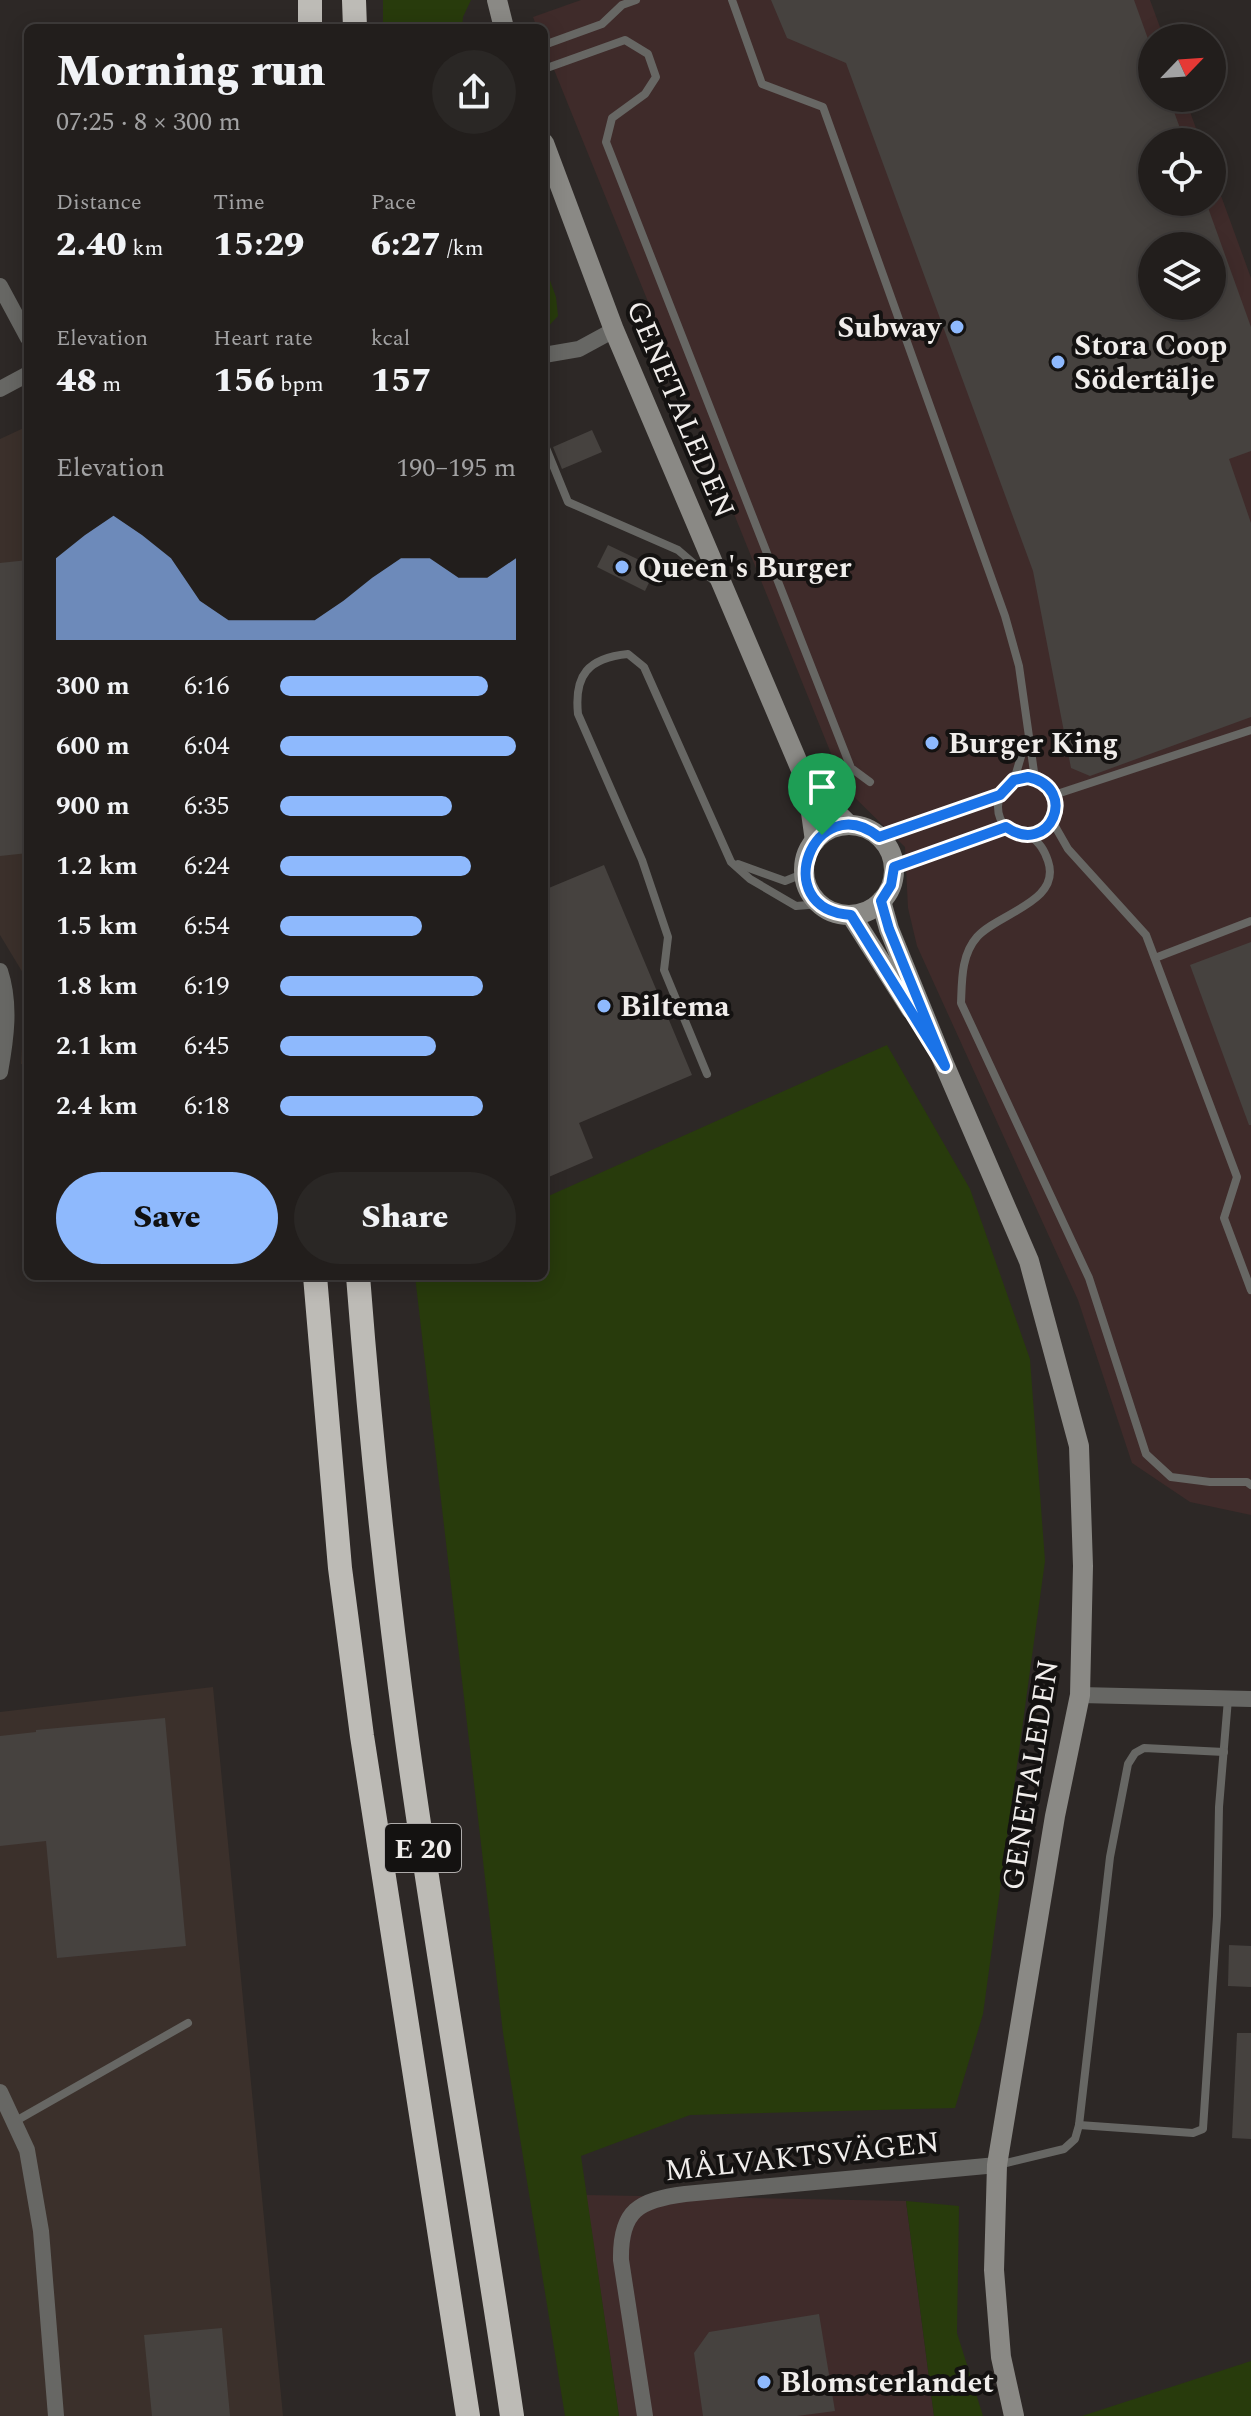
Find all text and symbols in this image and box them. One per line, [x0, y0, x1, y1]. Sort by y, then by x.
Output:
north arrow [1138, 24, 1226, 112]
map controls [1138, 24, 1226, 320]
text: Morning run [56, 38, 325, 105]
button: share [432, 50, 516, 134]
text: 07:25 · 8 × 300 m [56, 102, 241, 142]
button: locate [1138, 128, 1226, 216]
text: Distance [56, 186, 142, 219]
text: Time [213, 186, 265, 219]
text: Pace [371, 186, 416, 219]
text: 2.40 [56, 219, 127, 271]
text: 15:29 [213, 219, 304, 271]
text: 6:27 [371, 219, 441, 271]
text: km [127, 232, 163, 265]
text: /km [441, 232, 484, 265]
button: layers [1138, 232, 1226, 320]
street label: GENETALEDEN [613, 293, 747, 525]
place label: Subway [837, 305, 943, 351]
marker: Subway [948, 318, 966, 336]
text: Elevation [56, 322, 148, 355]
text: Heart rate [213, 322, 313, 355]
text: kcal [371, 322, 410, 355]
place label: Stora Coop Södertälje [1074, 323, 1227, 403]
marker: Stora Coop Södertälje [1049, 353, 1067, 371]
text: 48 [56, 355, 97, 407]
text: 156 [213, 355, 275, 407]
text: 157 [371, 355, 432, 407]
text: m [97, 368, 121, 401]
text: bpm [275, 368, 324, 401]
text: Elevation [56, 448, 165, 488]
text: 190–195 m [396, 448, 516, 488]
place label: Queen's Burger [638, 545, 852, 591]
marker: Queen's Burger [613, 558, 631, 576]
text: 300 m [56, 666, 130, 706]
text: 6:16 [184, 666, 230, 706]
place label: Burger King [948, 721, 1119, 767]
text: 600 m [56, 726, 130, 766]
text: 6:04 [184, 726, 230, 766]
marker: Burger King [923, 734, 941, 752]
pin [788, 753, 856, 835]
icon: arrive [800, 765, 844, 809]
text: 900 m [56, 786, 130, 826]
text: 6:35 [184, 786, 230, 826]
text: 1.2 km [56, 846, 138, 886]
text: 6:24 [184, 846, 230, 886]
text: 1.5 km [56, 906, 138, 946]
text: 6:54 [184, 906, 230, 946]
text: 1.8 km [56, 966, 138, 1006]
text: 6:19 [184, 966, 230, 1006]
place label: Biltema [620, 984, 730, 1030]
marker: Biltema [595, 997, 613, 1015]
text: 2.1 km [56, 1026, 138, 1066]
text: 6:45 [184, 1026, 230, 1066]
text: 2.4 km [56, 1086, 138, 1126]
text: 6:18 [184, 1086, 230, 1126]
button: Save [56, 1172, 278, 1264]
button: Share [294, 1172, 516, 1264]
street label: GENETALEDEN [990, 1657, 1072, 1894]
road number: E 20 [385, 1824, 461, 1872]
street label: MÅLVAKTSVÄGEN [662, 2120, 942, 2194]
place label: Blomsterlandet [780, 2360, 994, 2406]
marker: Blomsterlandet [755, 2373, 773, 2391]

